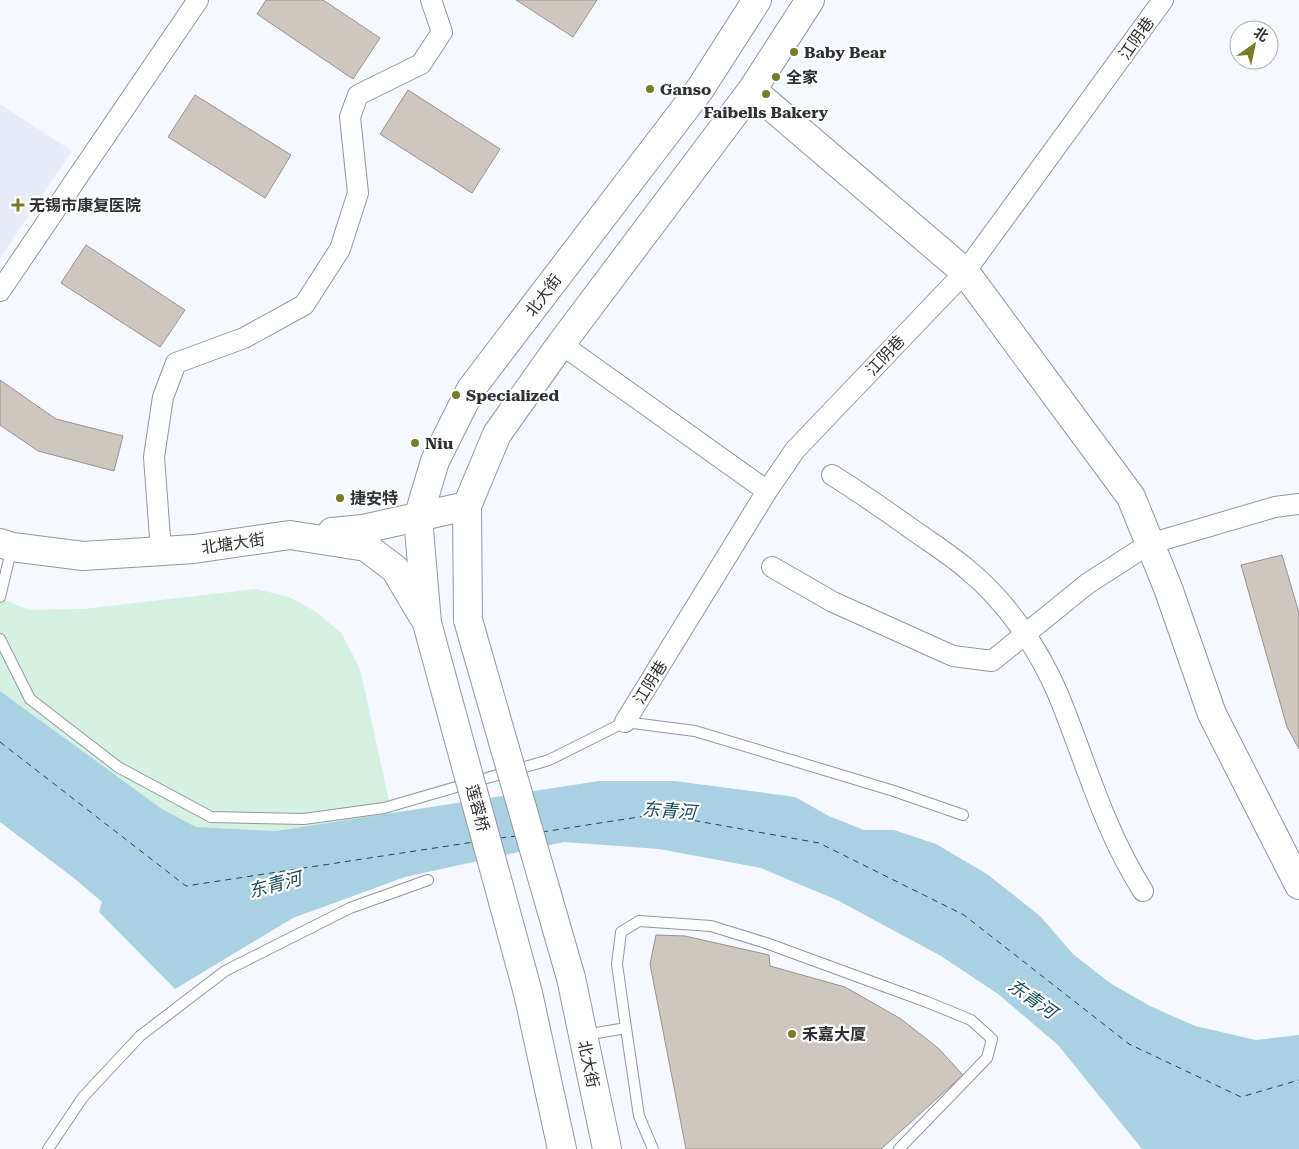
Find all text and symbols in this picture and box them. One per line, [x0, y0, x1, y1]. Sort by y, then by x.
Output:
street label: 江阴巷 [1115, 13, 1158, 63]
north arrow [1229, 20, 1279, 70]
text: 北 [1251, 24, 1271, 45]
place label: Baby Bear [804, 43, 887, 62]
marker: Baby Bear [788, 46, 800, 58]
place label: 全家 [786, 68, 818, 87]
marker: 全家 [770, 71, 782, 83]
place label: Ganso [660, 80, 711, 99]
marker: Ganso [644, 83, 656, 95]
marker: Faibells Bakery [760, 88, 772, 100]
place label: Faibells Bakery [704, 103, 829, 122]
place label: 无锡市康复医院 [29, 196, 141, 215]
marker: 无锡市康复医院 [11, 198, 25, 212]
street label: 北大街 [521, 270, 565, 320]
street label: 江阴巷 [862, 331, 909, 379]
place label: Specialized [466, 386, 560, 405]
marker: Specialized [450, 389, 462, 401]
place label: Niu [425, 434, 454, 453]
marker: Niu [409, 437, 421, 449]
place label: 捷安特 [350, 489, 398, 508]
marker: 捷安特 [334, 492, 346, 504]
street label: 北塘大街 [200, 530, 266, 557]
street label: 江阴巷 [630, 657, 671, 708]
street label: 莲蓉桥 [462, 782, 493, 834]
water label: 东青河 [641, 798, 700, 823]
water label: 东青河 [246, 867, 307, 902]
water label: 东青河 [1004, 975, 1063, 1024]
place label: 禾嘉大厦 [802, 1025, 866, 1044]
marker: 禾嘉大厦 [786, 1028, 798, 1040]
street label: 北大街 [574, 1039, 603, 1090]

